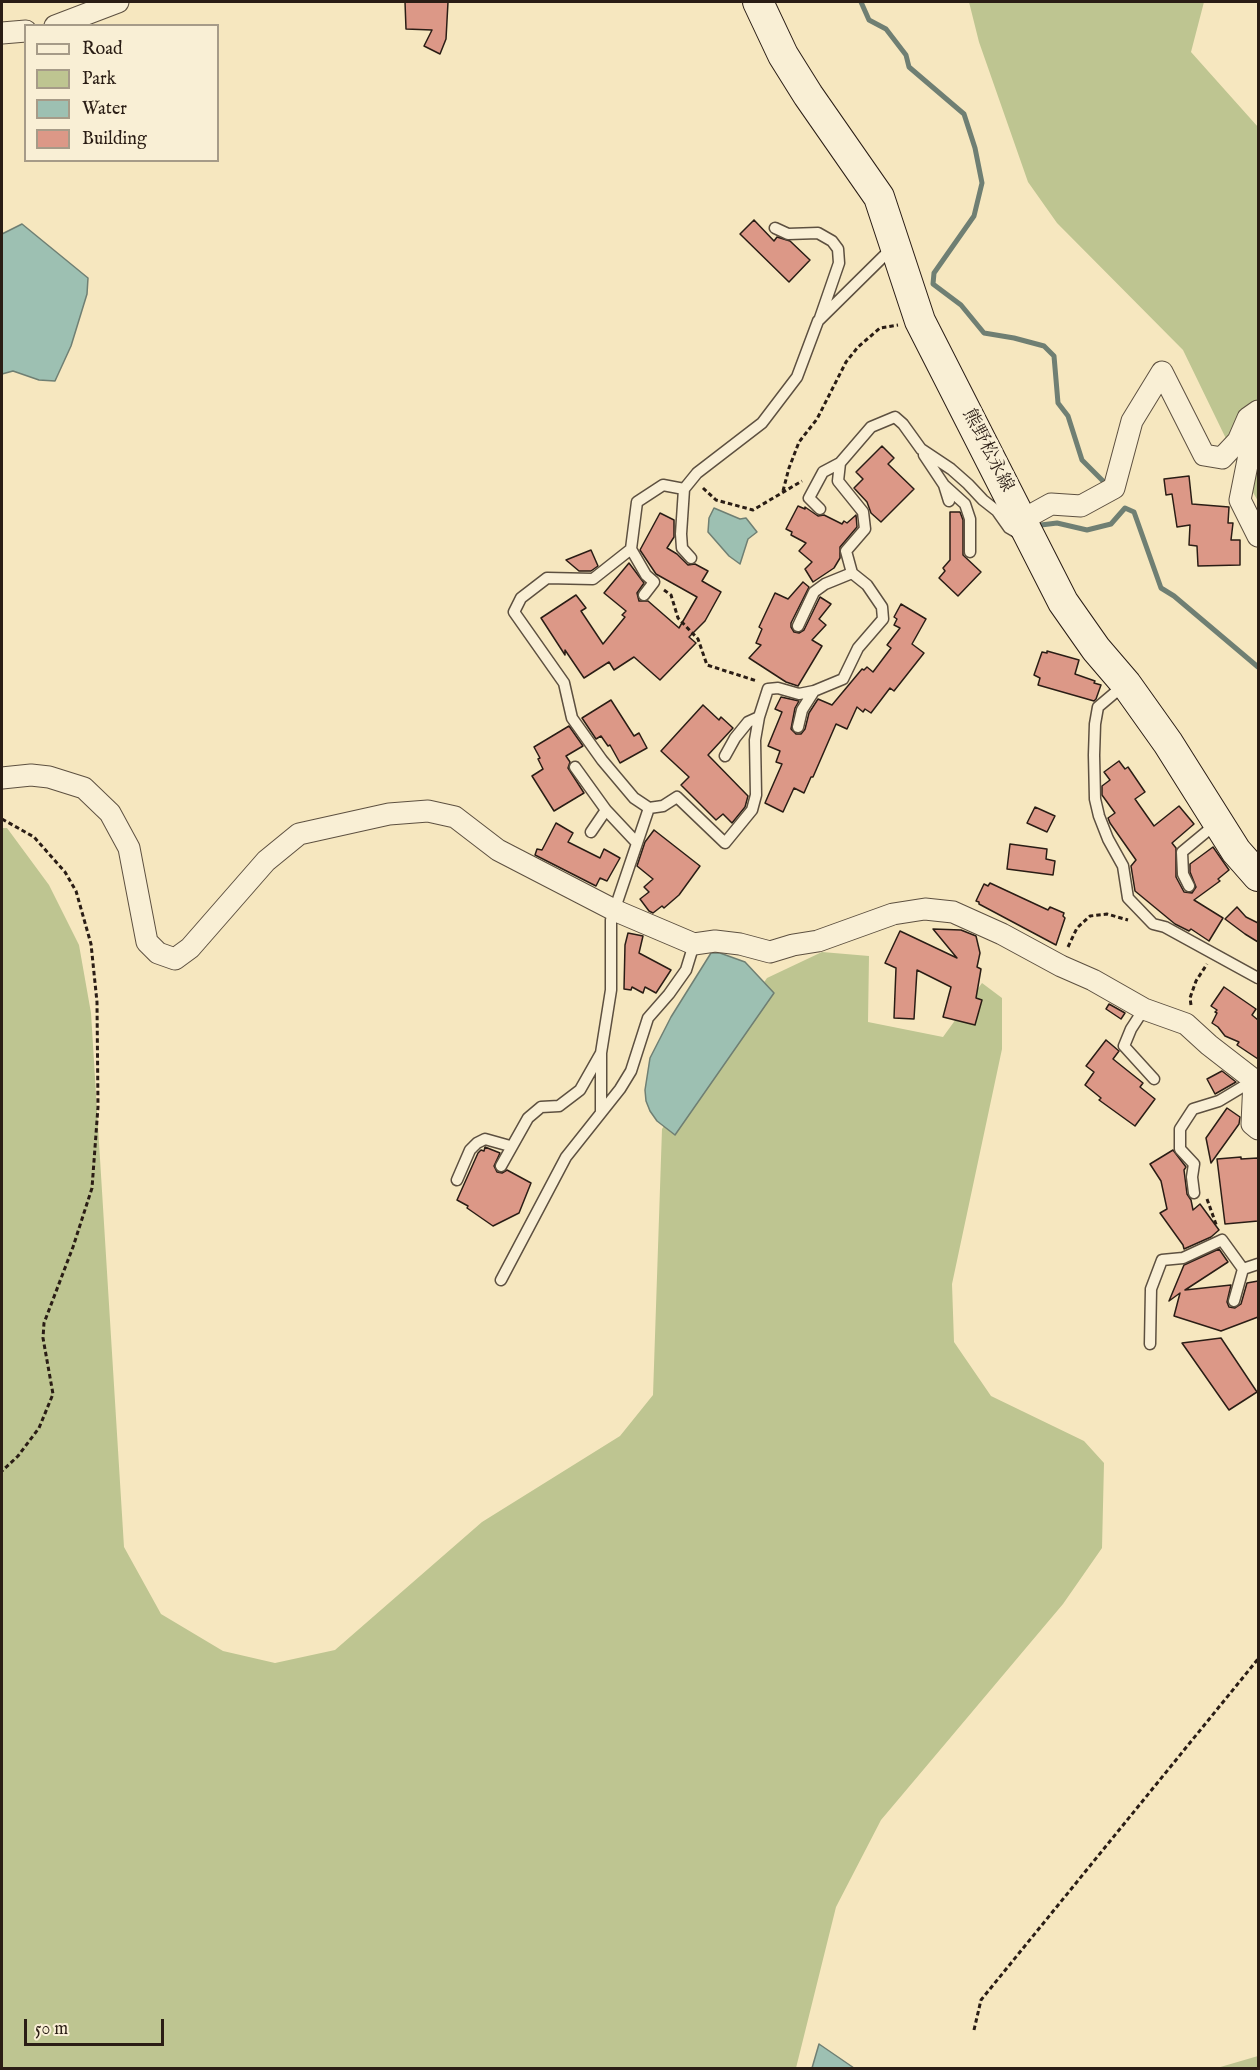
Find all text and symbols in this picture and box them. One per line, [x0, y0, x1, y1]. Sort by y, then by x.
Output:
legend [24, 24, 219, 162]
text: Road [82, 38, 123, 61]
text: Park [82, 68, 116, 91]
text: Water [82, 98, 127, 121]
text: Building [82, 128, 147, 151]
street label: 熊野松永線 [957, 406, 1017, 496]
scale bar [27, 2007, 166, 2045]
text: 50 m [35, 2018, 68, 2041]

